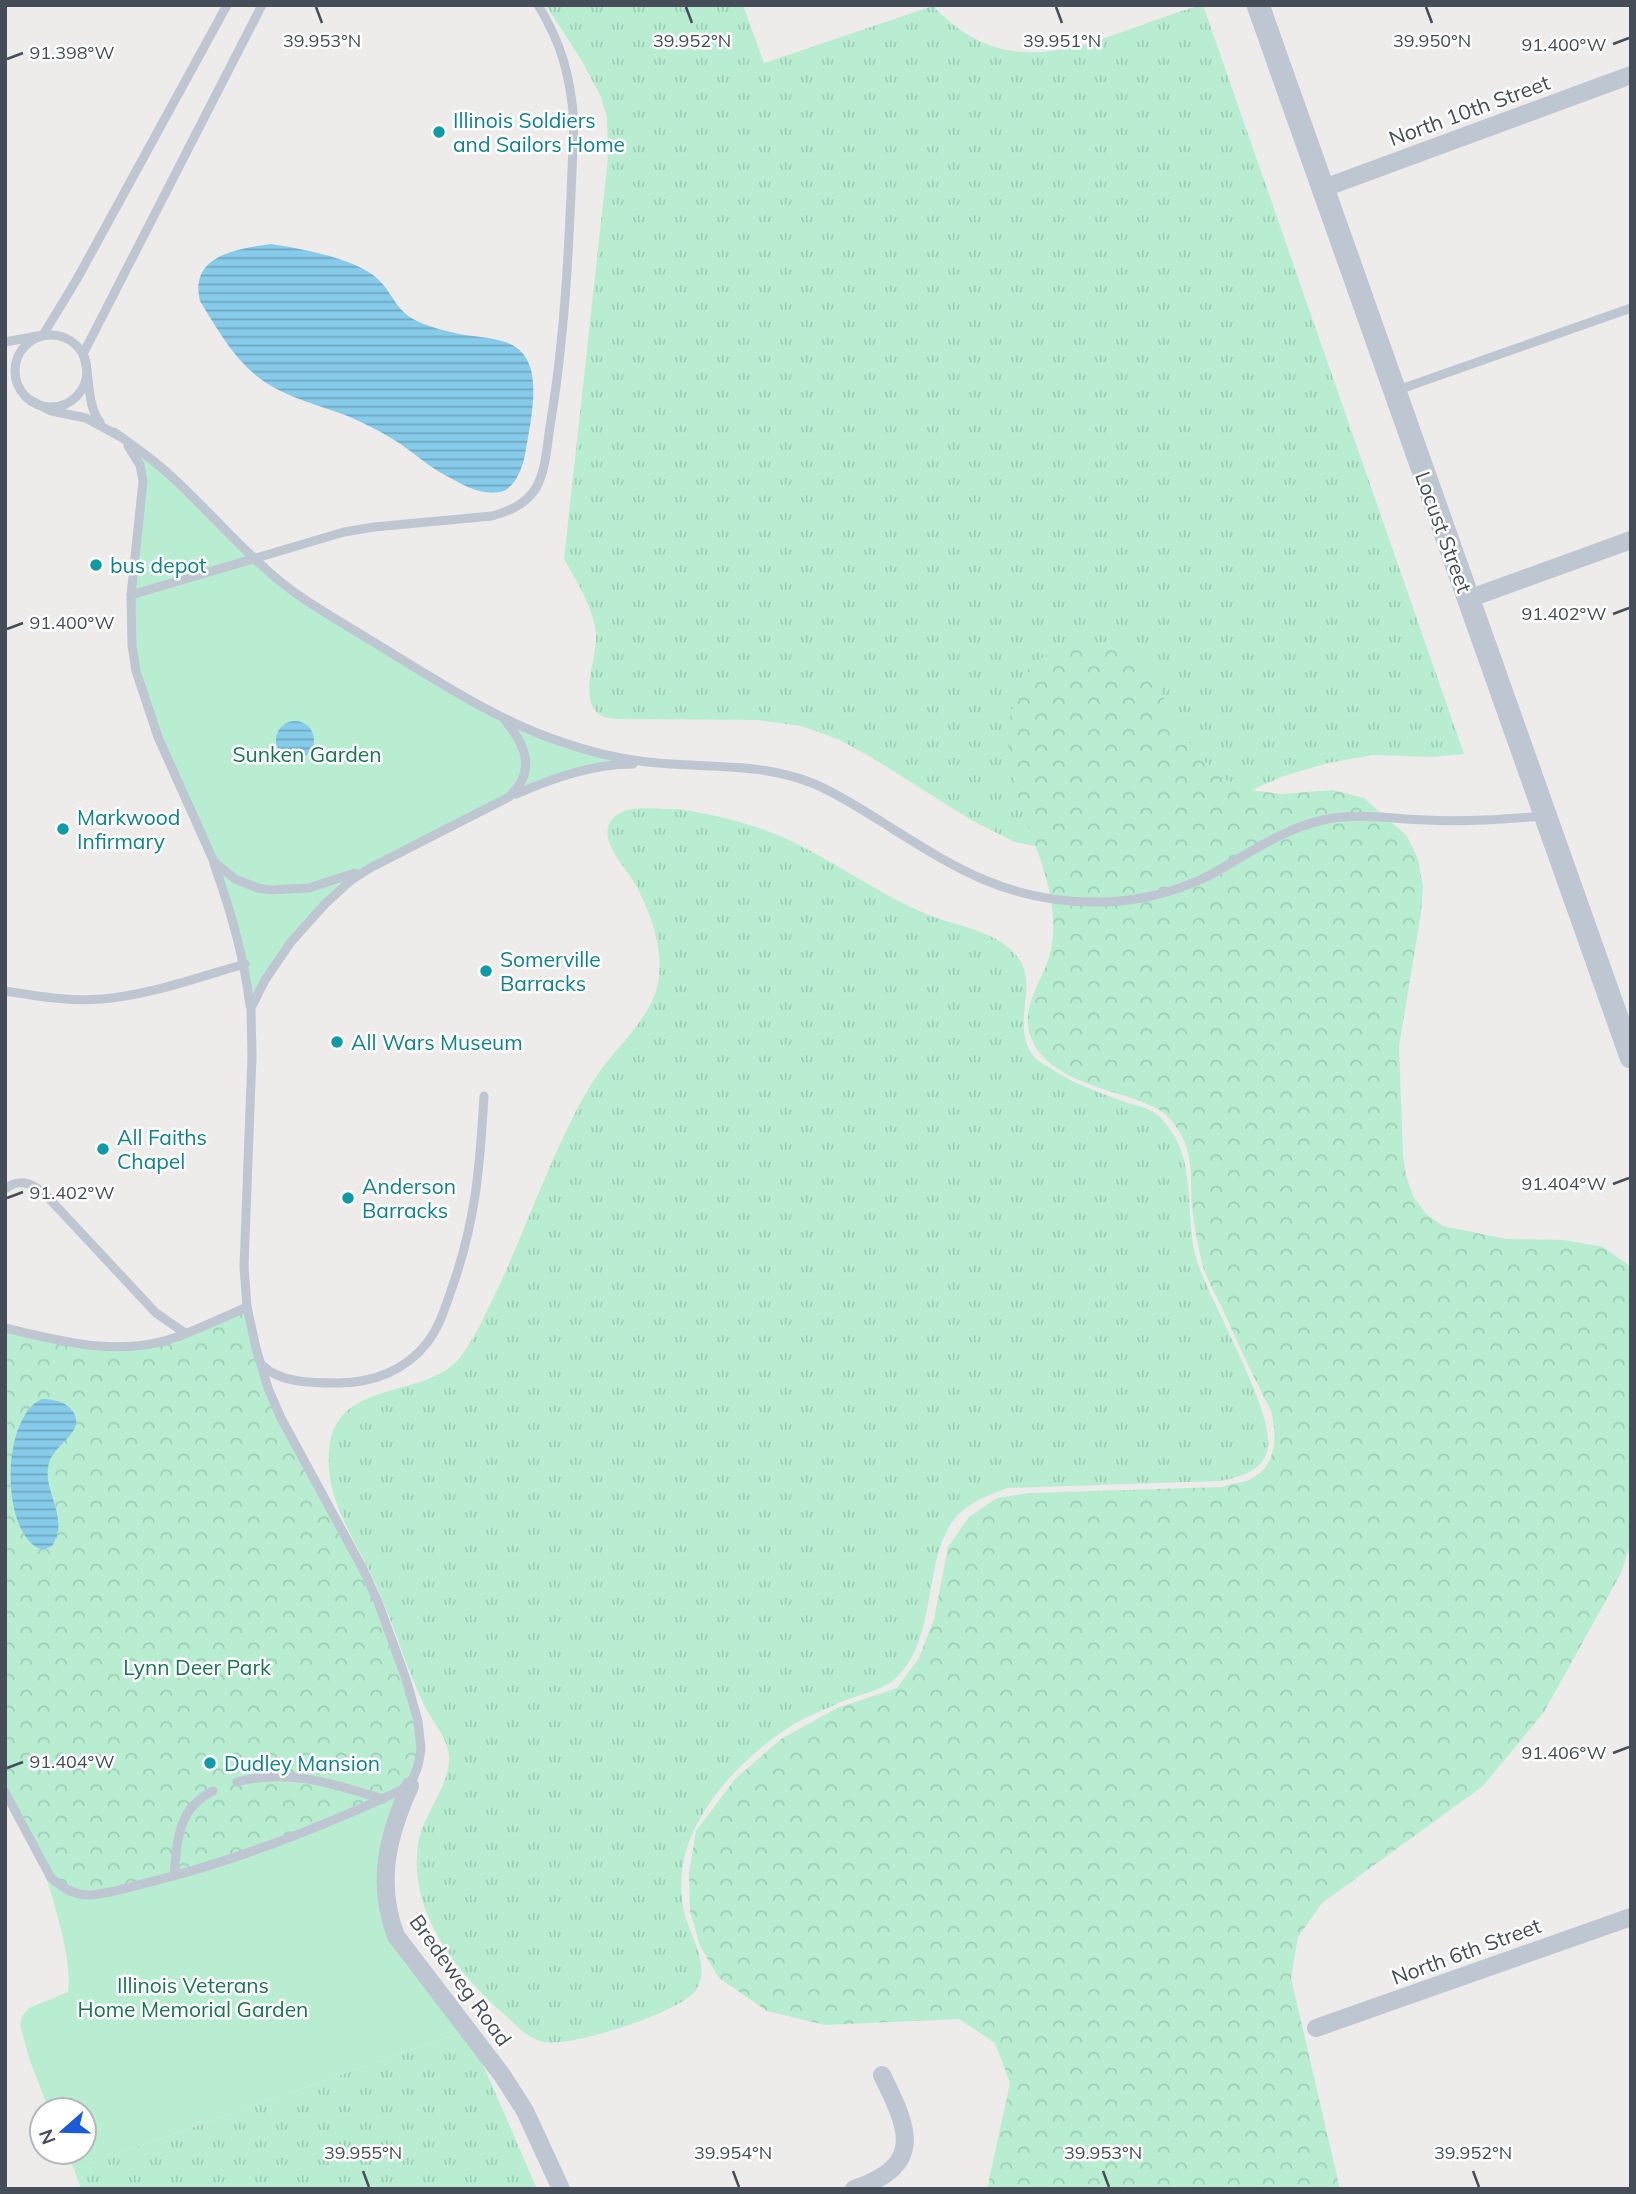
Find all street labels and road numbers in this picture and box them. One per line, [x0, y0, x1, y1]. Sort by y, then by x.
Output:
street label: North 10th Street [1385, 69, 1553, 151]
street label: Locust Street [1410, 468, 1478, 596]
street label: Bredeweg Road [405, 1909, 517, 2051]
street label: North 6th Street [1388, 1912, 1544, 1990]

